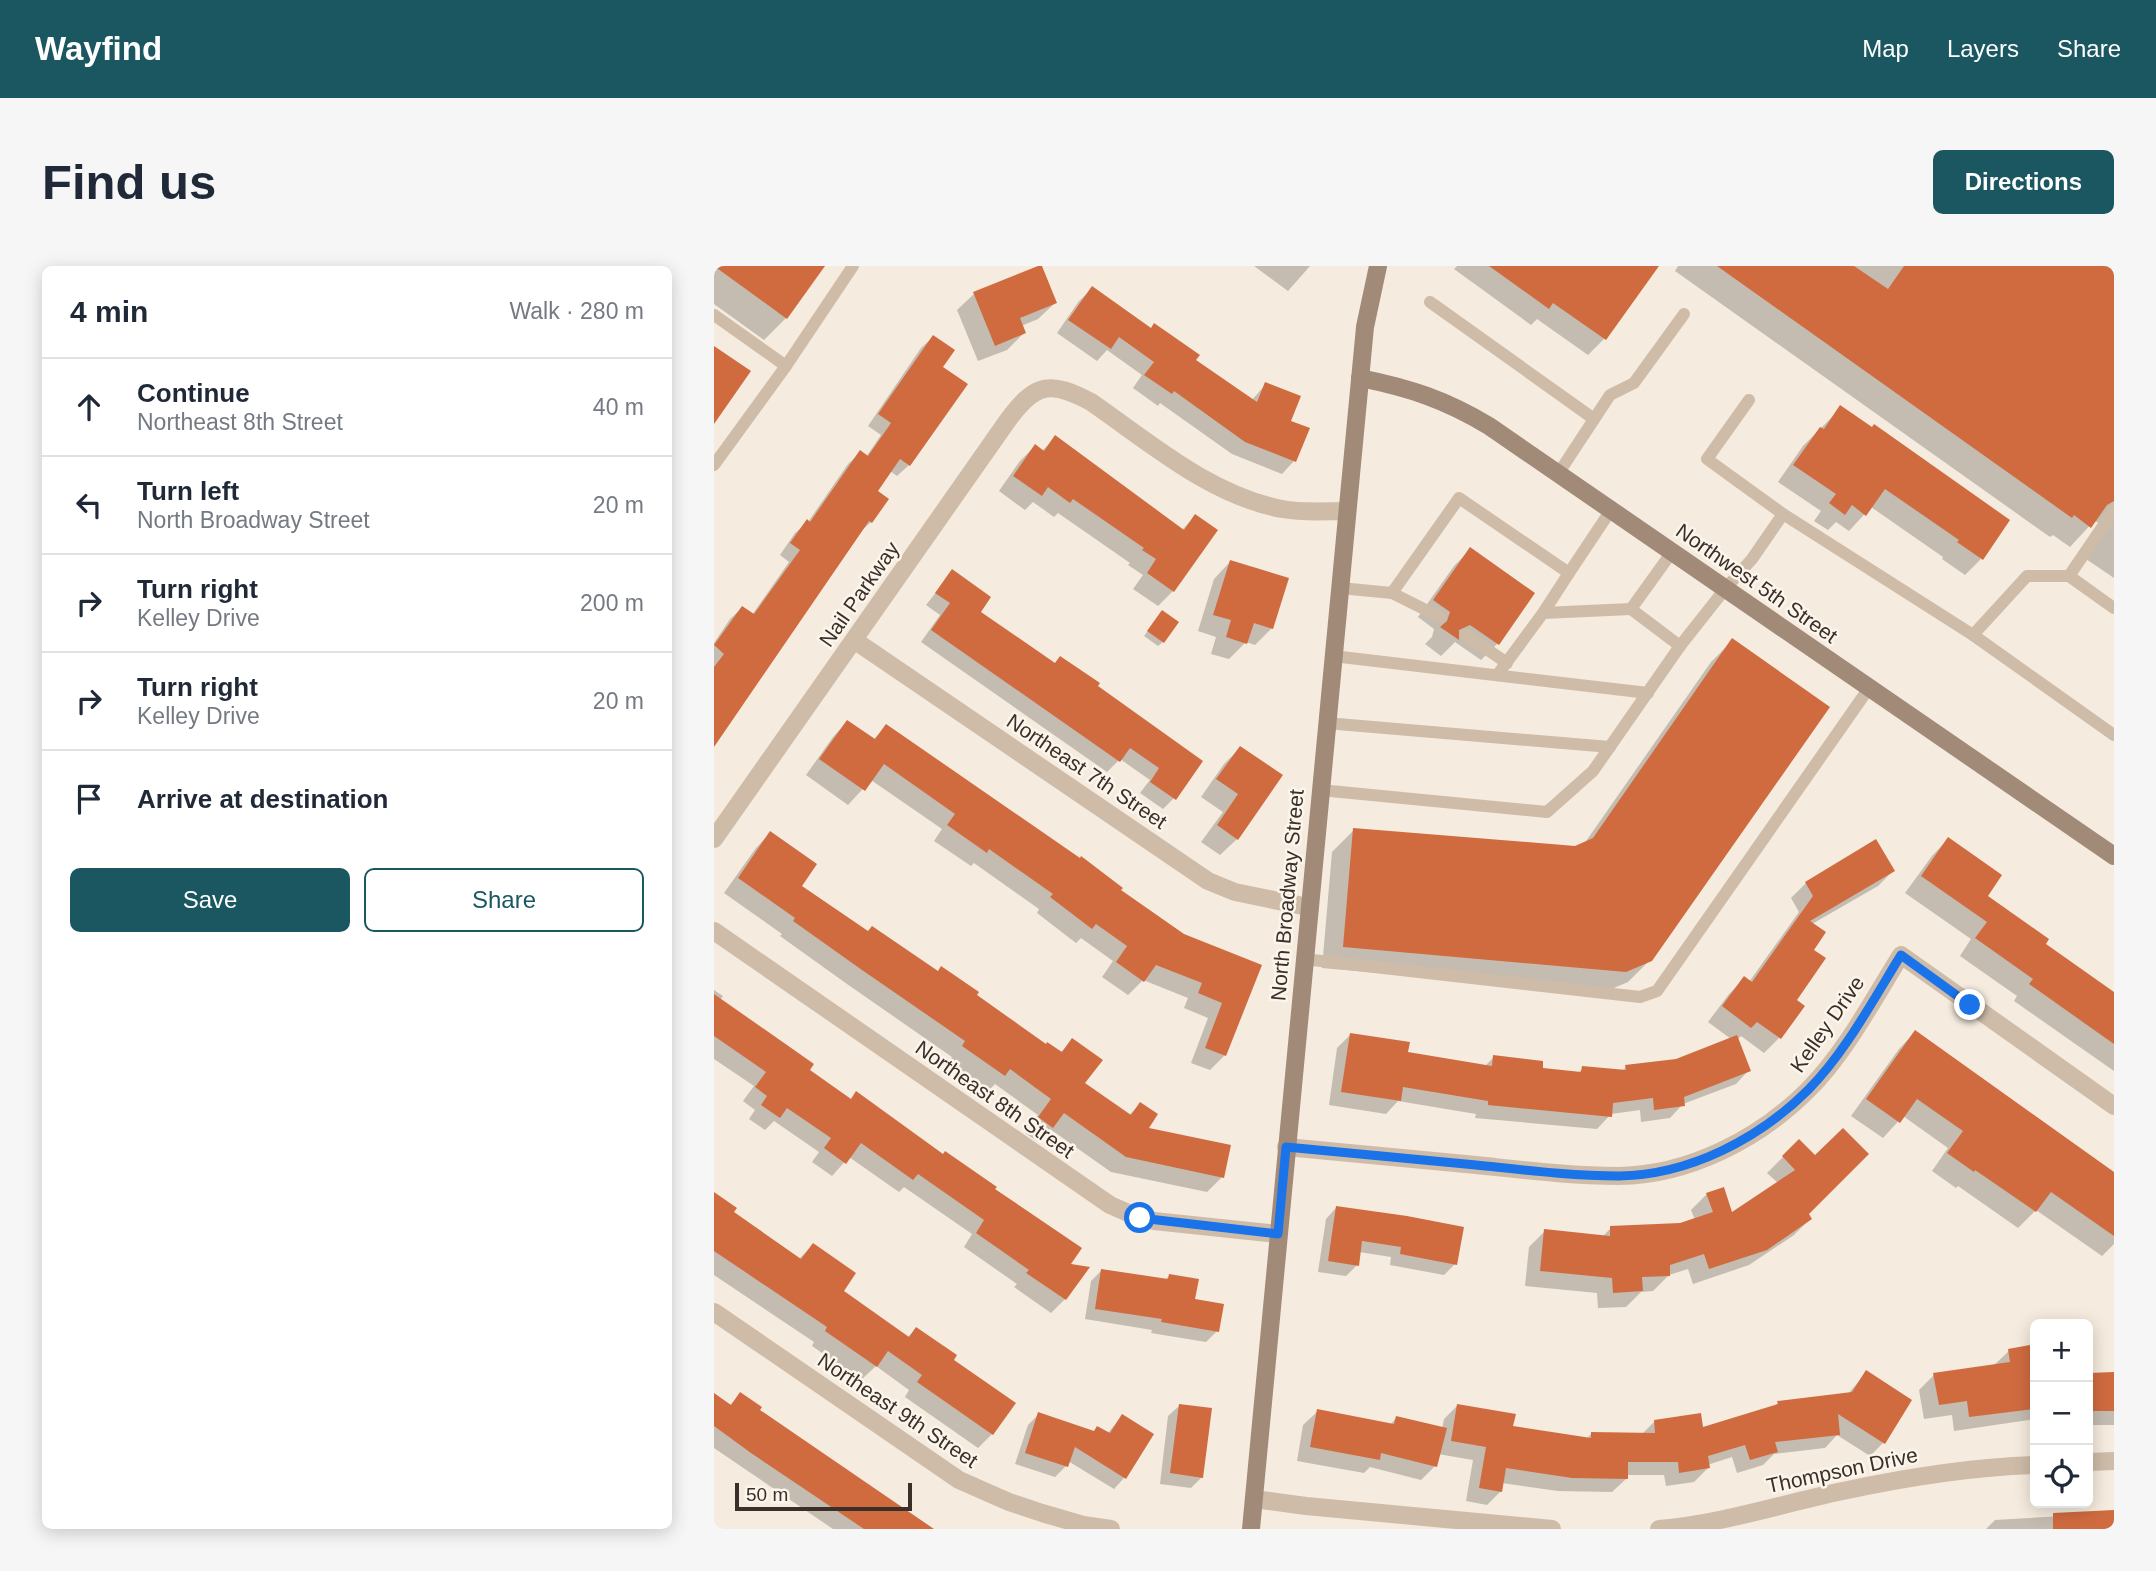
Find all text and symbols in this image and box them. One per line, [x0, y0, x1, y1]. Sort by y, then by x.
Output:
text: Wayfind [35, 30, 162, 67]
text: Map [1862, 35, 1909, 62]
text: Layers [1947, 35, 2019, 62]
text: Share [2057, 35, 2121, 62]
button: Directions [1933, 150, 2114, 214]
text: Find us [42, 155, 216, 209]
text: 4 min [70, 295, 148, 328]
text: Walk · 280 m [509, 298, 644, 324]
text: Continue [137, 378, 250, 408]
icon: ahead [70, 388, 108, 426]
text: 40 m [593, 394, 644, 420]
text: Northeast 8th Street [137, 409, 343, 435]
text: Turn left [137, 476, 239, 506]
icon: left [70, 486, 108, 524]
text: 20 m [593, 492, 644, 518]
text: North Broadway Street [137, 507, 370, 533]
street label: Northwest 5th Street [1672, 519, 1842, 647]
street label: Nail Parkway [814, 537, 904, 651]
text: Turn right [137, 574, 258, 604]
icon: right [70, 584, 108, 622]
text: 200 m [580, 590, 644, 616]
text: Kelley Drive [137, 605, 260, 631]
text: Turn right [137, 672, 258, 702]
icon: right [70, 682, 108, 720]
text: 20 m [593, 688, 644, 714]
text: Kelley Drive [137, 703, 260, 729]
street label: Northeast 7th Street [1003, 709, 1171, 833]
icon: arrive [70, 780, 108, 818]
text: Arrive at destination [137, 784, 388, 814]
street label: North Broadway Street [1266, 788, 1308, 1002]
button: Save [70, 868, 350, 932]
button: Share [364, 868, 644, 932]
street label: Kelley Drive [1785, 972, 1869, 1076]
route end [1954, 989, 1985, 1020]
street label: Northeast 8th Street [911, 1036, 1079, 1162]
route start [1124, 1202, 1155, 1233]
map controls [2030, 1319, 2093, 1508]
button: + [2030, 1319, 2093, 1382]
street label: Northeast 9th Street [814, 1348, 982, 1472]
button: − [2030, 1382, 2093, 1445]
street label: Thompson Drive [1764, 1443, 1920, 1497]
button: locate [2030, 1445, 2093, 1508]
scale bar [735, 1480, 912, 1512]
text: 50 m [746, 1484, 788, 1505]

